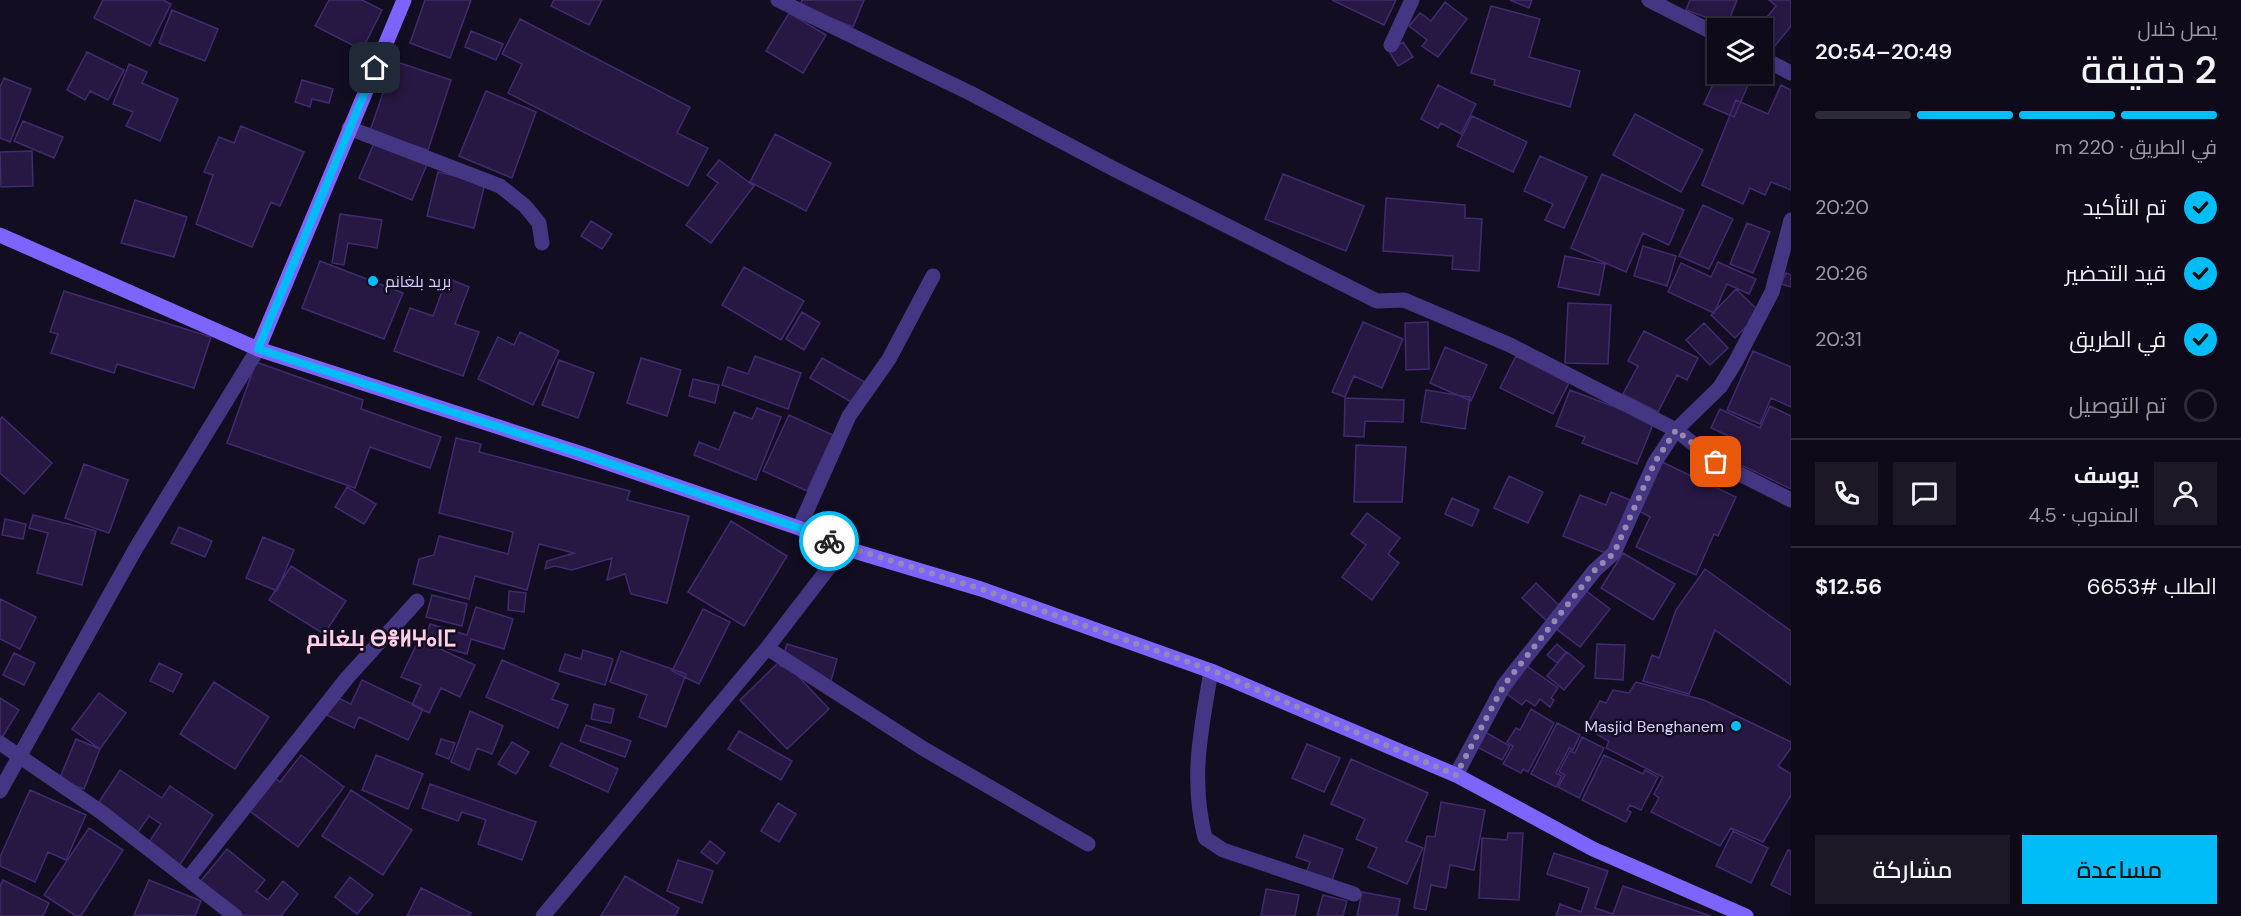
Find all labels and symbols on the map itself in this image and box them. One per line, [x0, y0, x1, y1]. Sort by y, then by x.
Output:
pin [349, 42, 400, 93]
place label: بريد بلغانم [385, 271, 451, 293]
marker: بريد بلغانم [366, 274, 380, 288]
pin [1690, 436, 1741, 487]
courier [799, 511, 859, 571]
district label: بلغانم ⴱⴻⵍⵖⴰⵏⵎ [306, 624, 456, 654]
place label: Masjid Benghanem [1585, 716, 1724, 737]
marker: Masjid Benghanem [1729, 719, 1743, 733]

